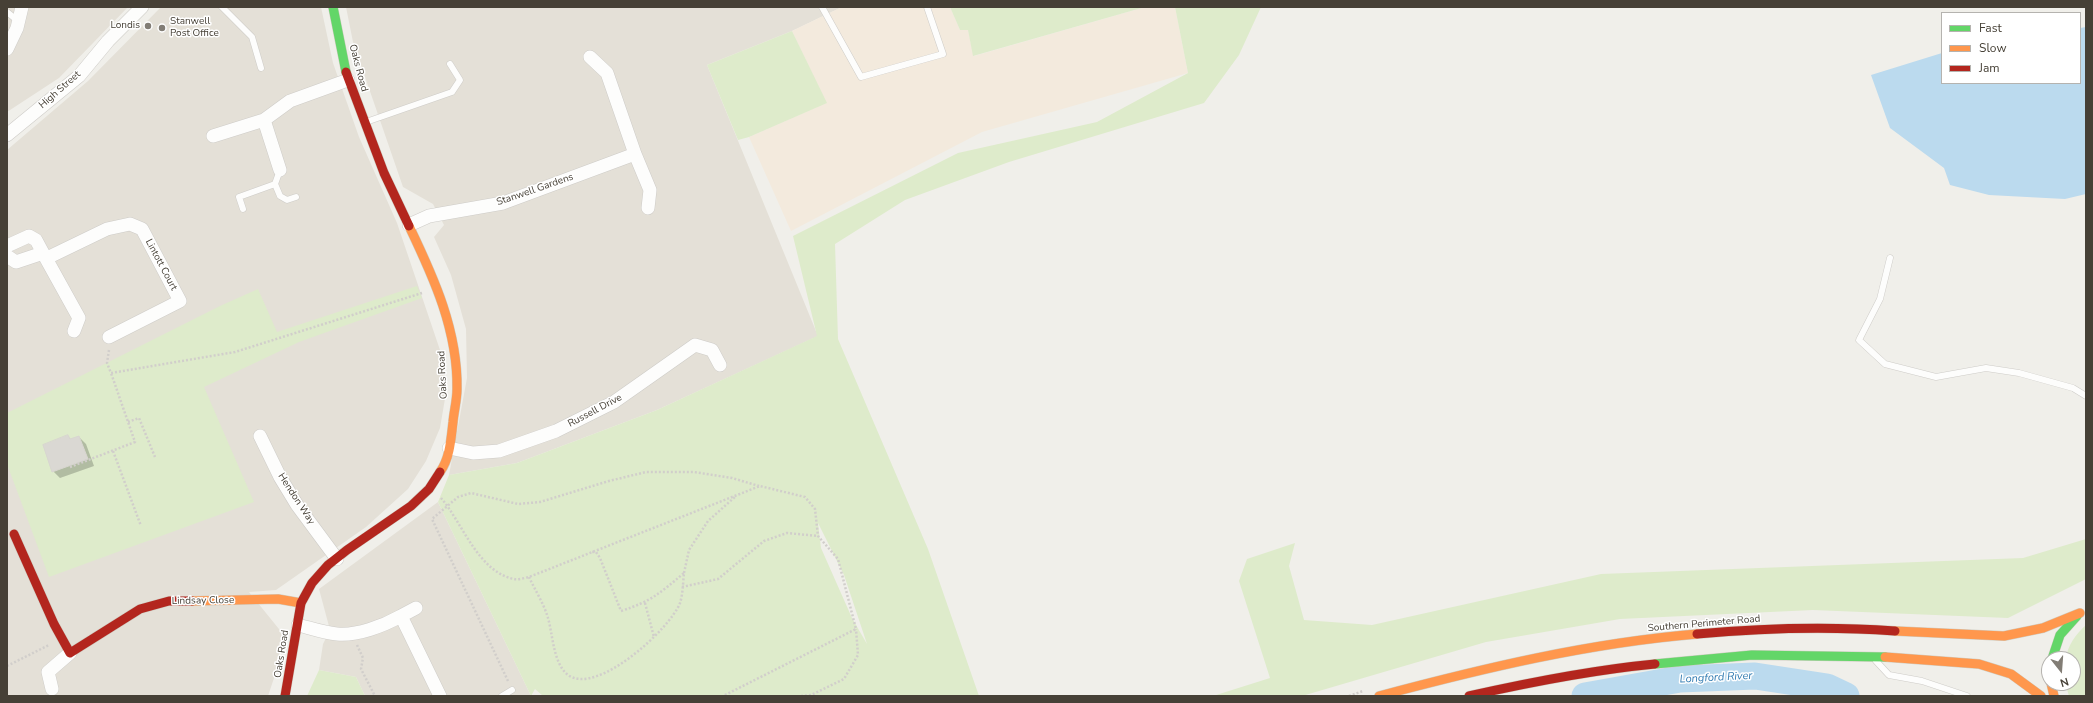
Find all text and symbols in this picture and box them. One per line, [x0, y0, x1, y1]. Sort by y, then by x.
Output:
legend [1941, 12, 2081, 84]
place label: Stanwell Post Office [170, 16, 219, 40]
place label: Londis [110, 20, 140, 32]
text: Fast [1979, 20, 2002, 36]
marker: Londis [143, 21, 153, 31]
marker: Stanwell Post Office [157, 23, 167, 33]
text: Slow [1979, 40, 2007, 56]
street label: Oaks Road [346, 43, 370, 93]
text: Jam [1979, 60, 2000, 76]
street label: High Street [37, 69, 83, 111]
street label: Stanwell Gardens [495, 171, 575, 209]
street label: Lintott Court [142, 237, 180, 293]
street label: Oaks Road [436, 350, 450, 400]
street label: Russell Drive [566, 392, 624, 430]
street label: Hendon Way [275, 471, 317, 527]
street label: Lindsay Close [172, 594, 234, 608]
street label: Southern Perimeter Road [1647, 613, 1761, 635]
street label: Oaks Road [272, 629, 292, 679]
north arrow [2041, 651, 2081, 691]
water label: Longford River [1679, 670, 1753, 686]
text: N [2058, 674, 2070, 690]

